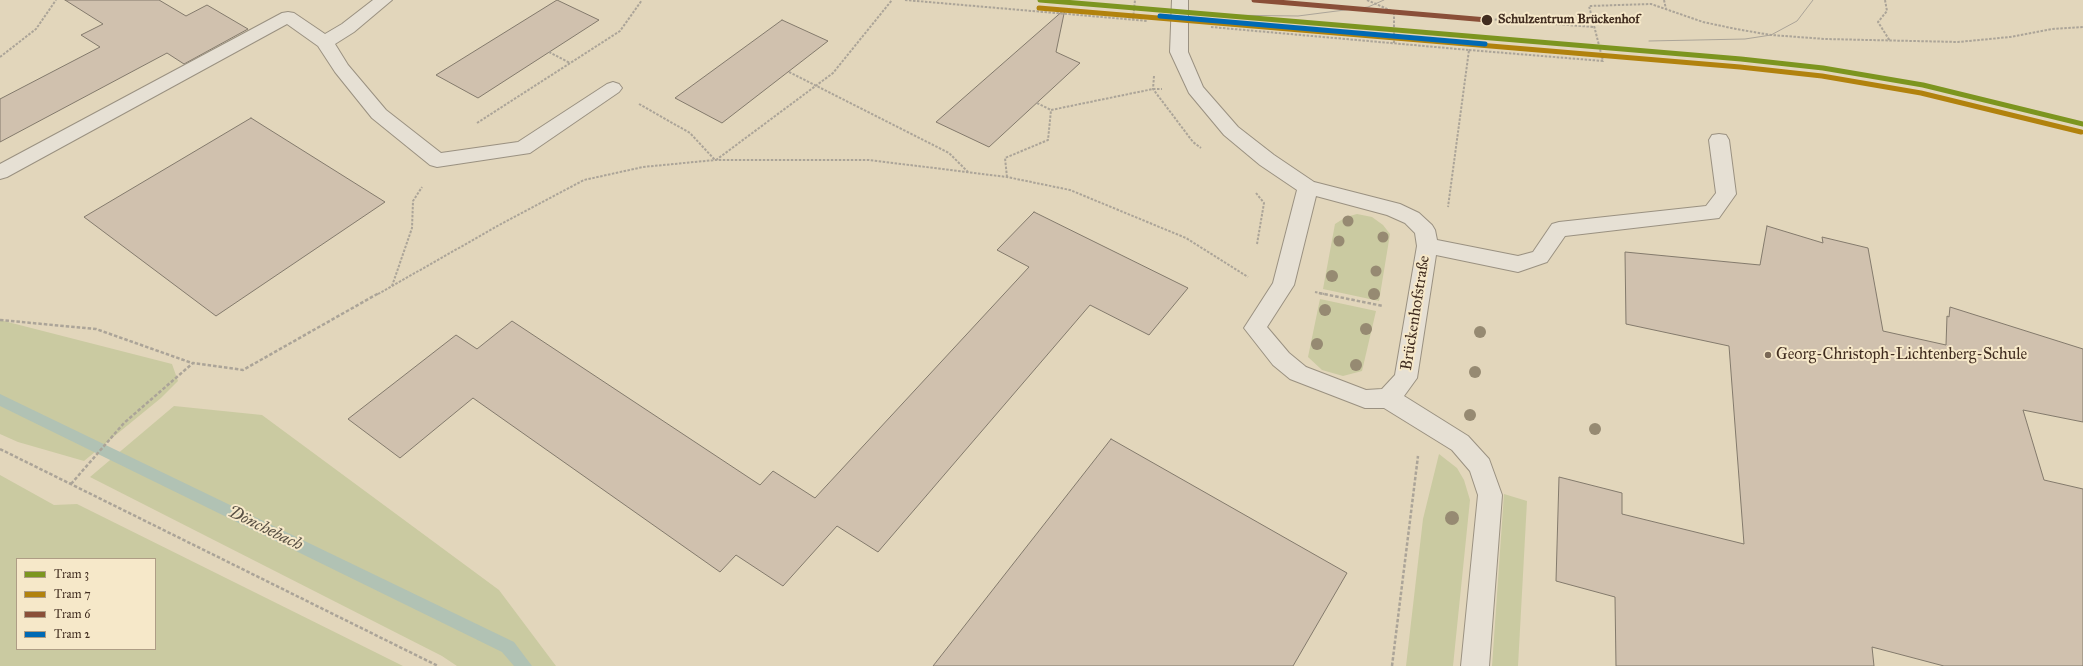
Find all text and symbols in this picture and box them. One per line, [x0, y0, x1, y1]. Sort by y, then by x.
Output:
place label: Schulzentrum Brückenhof [1498, 12, 1640, 28]
marker: Schulzentrum Brückenhof [1480, 13, 1494, 27]
street label: Brückenhofstraße [1397, 254, 1435, 372]
place label: Georg-Christoph-Lichtenberg-Schule [1776, 345, 2027, 365]
marker: Georg-Christoph-Lichtenberg-Schule [1763, 350, 1773, 360]
water label: Dönchebach [224, 502, 306, 556]
legend [16, 558, 156, 650]
text: Tram 3 [54, 567, 89, 581]
text: Tram 7 [54, 587, 91, 601]
text: Tram 6 [54, 607, 90, 621]
text: Tram 2 [54, 627, 90, 641]

